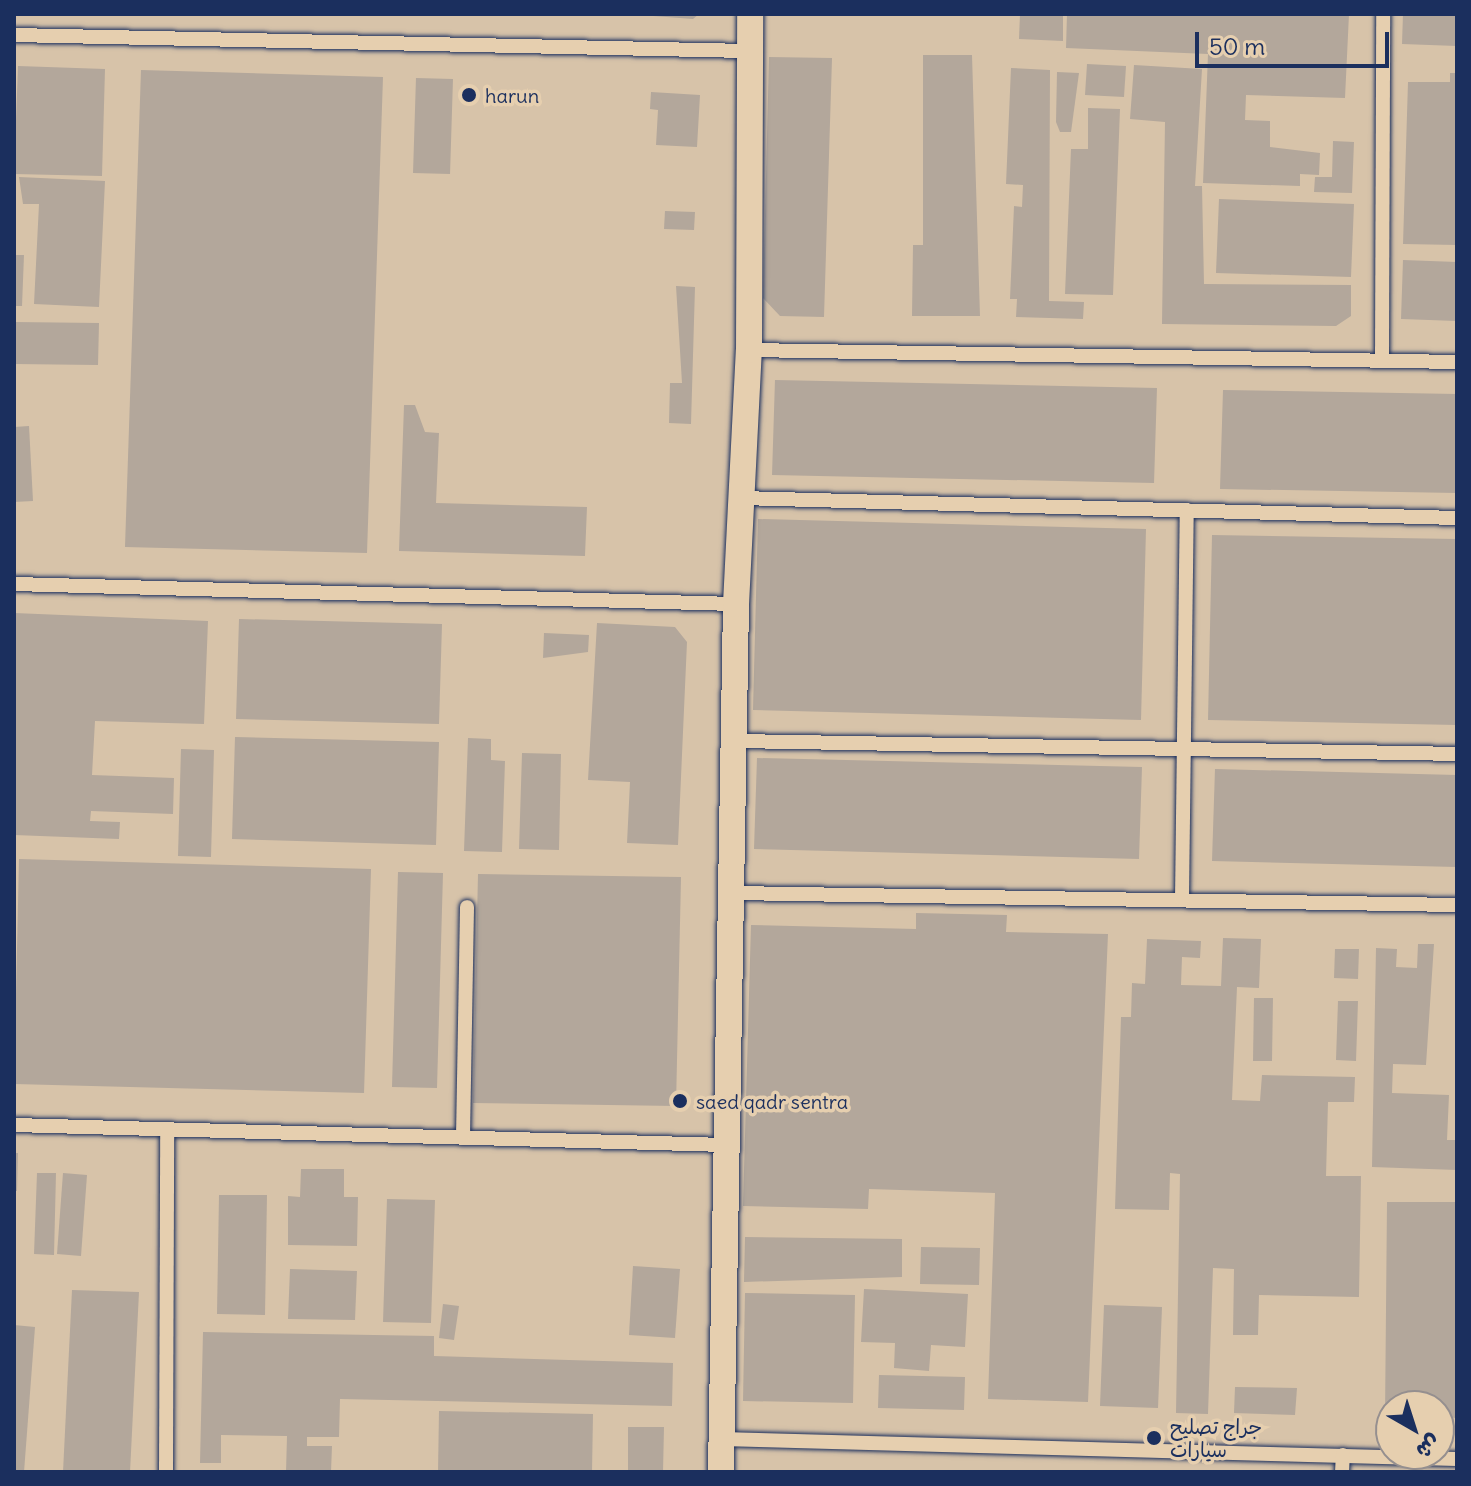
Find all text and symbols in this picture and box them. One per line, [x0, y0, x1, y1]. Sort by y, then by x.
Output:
scale bar [1199, 16, 1393, 66]
text: 50 m [1209, 31, 1265, 61]
place label: harun [485, 83, 539, 107]
marker: harun [460, 86, 478, 104]
place label: saed qadr sentra [696, 1089, 848, 1113]
marker: saed qadr sentra [671, 1092, 689, 1110]
north arrow [1375, 1390, 1455, 1470]
place label: جراج تصليح سيارات [1170, 1414, 1262, 1461]
marker: جراج تصليح سيارات [1145, 1429, 1163, 1447]
text: ش [1411, 1429, 1447, 1466]

